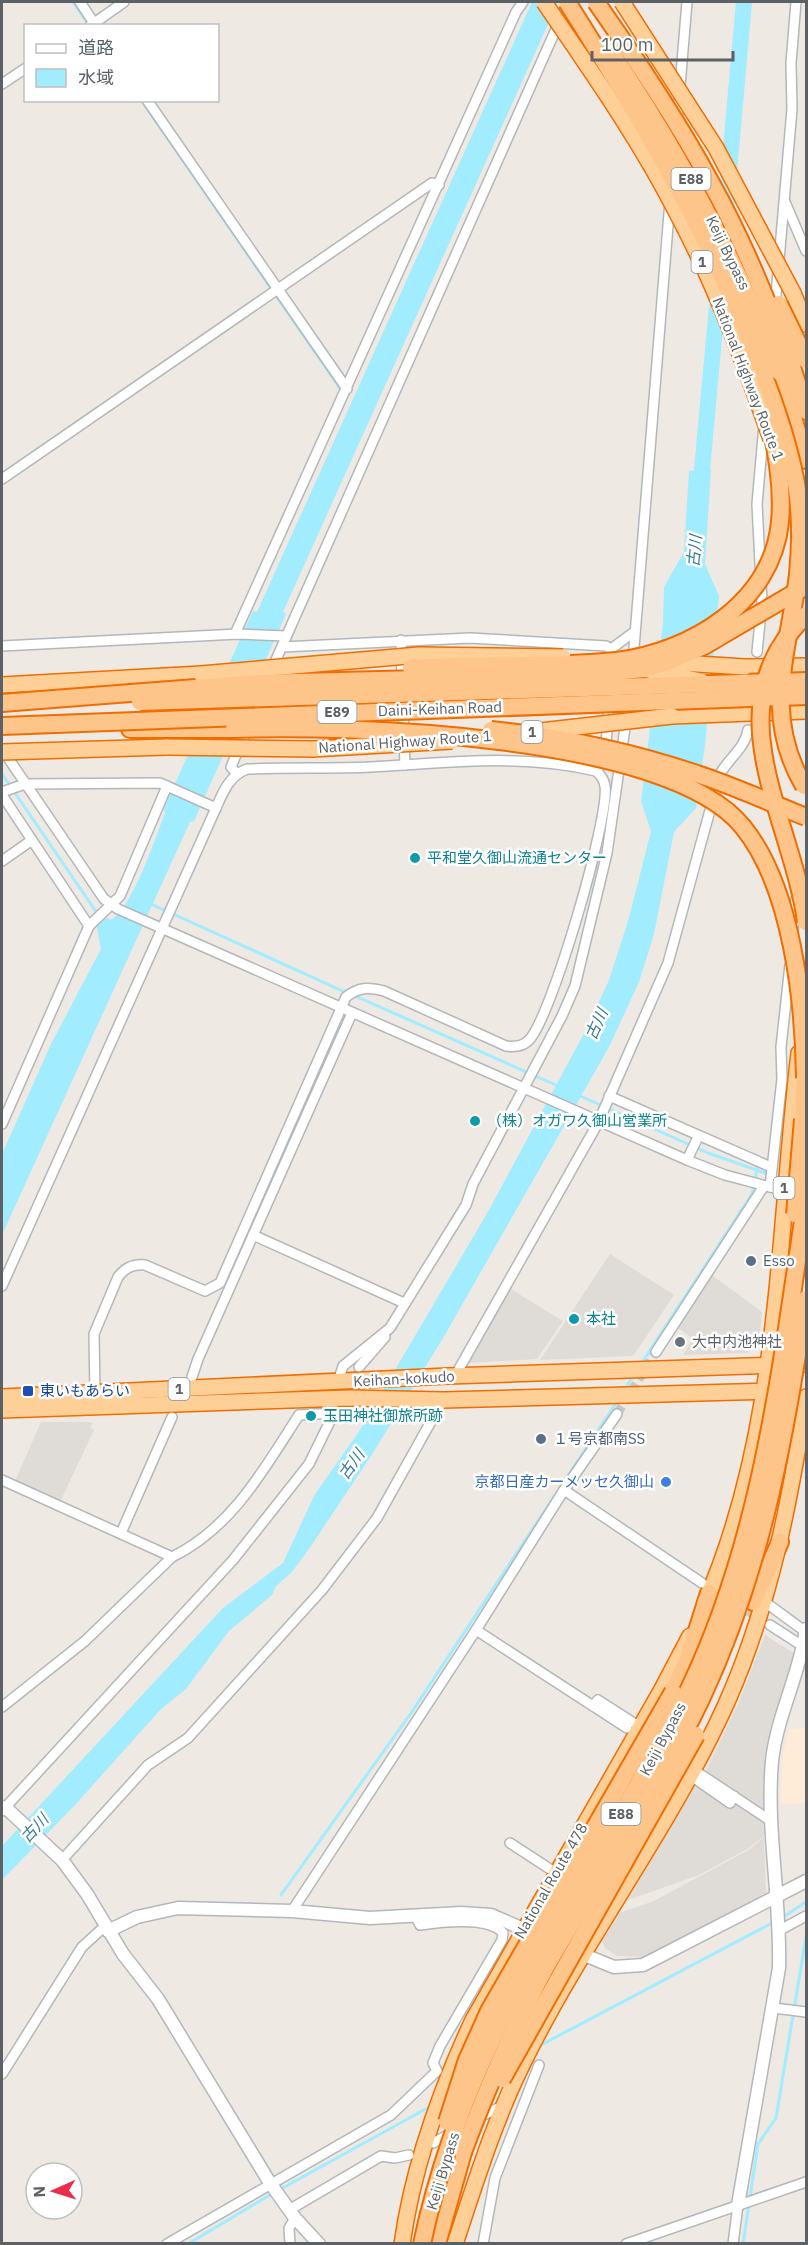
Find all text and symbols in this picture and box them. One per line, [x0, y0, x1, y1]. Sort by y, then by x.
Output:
legend [24, 24, 219, 102]
scale bar [592, 24, 733, 62]
text: 100 m [601, 33, 653, 56]
text: 道路 [78, 36, 114, 59]
text: 水域 [78, 66, 114, 89]
road number: E88 [672, 168, 710, 190]
street label: Keiji Bypass [702, 212, 755, 293]
road number: 1 [692, 251, 712, 273]
street label: National Highway Route 1 [709, 294, 788, 463]
water label: 古川 [683, 532, 706, 568]
street label: Daini-Keihan Road [378, 697, 502, 720]
road number: E89 [318, 701, 356, 723]
road number: 1 [522, 721, 542, 743]
street label: National Highway Route 1 [318, 726, 492, 757]
place label: 平和堂久御山流通センター [427, 848, 607, 867]
marker: 平和堂久御山流通センター [408, 851, 422, 865]
water label: 古川 [580, 1003, 612, 1043]
place label: （株）オガワ久御山営業所 [487, 1111, 667, 1130]
marker: （株）オガワ久御山営業所 [468, 1114, 482, 1128]
road number: 1 [774, 1177, 794, 1199]
place label: Esso [763, 1251, 795, 1270]
marker: Esso [744, 1254, 758, 1268]
place label: 本社 [586, 1309, 616, 1328]
marker: 本社 [567, 1312, 581, 1326]
place label: 大中内池神社 [692, 1332, 782, 1351]
marker: 大中内池神社 [673, 1335, 687, 1349]
street label: Keihan-kokudo [353, 1366, 455, 1391]
road number: 1 [168, 1378, 190, 1400]
place label: 東いもあらい [40, 1381, 130, 1400]
marker: 東いもあらい [21, 1384, 35, 1398]
place label: 玉田神社御旅所跡 [323, 1406, 443, 1425]
marker: 玉田神社御旅所跡 [304, 1409, 318, 1423]
place label: １号京都南SS [553, 1429, 645, 1448]
marker: １号京都南SS [534, 1432, 548, 1446]
water label: 古川 [334, 1444, 370, 1483]
place label: 京都日産カーメッセ久御山 [475, 1472, 654, 1491]
marker: 京都日産カーメッセ久御山 [659, 1475, 673, 1489]
street label: Keiji Bypass [635, 1699, 690, 1779]
road number: E88 [602, 1803, 640, 1825]
water label: 古川 [16, 1808, 54, 1847]
street label: National Route 478 [510, 1820, 591, 1942]
street label: Keiji Bypass [422, 2130, 463, 2212]
north arrow [24, 2161, 84, 2221]
text: N [29, 2185, 49, 2198]

